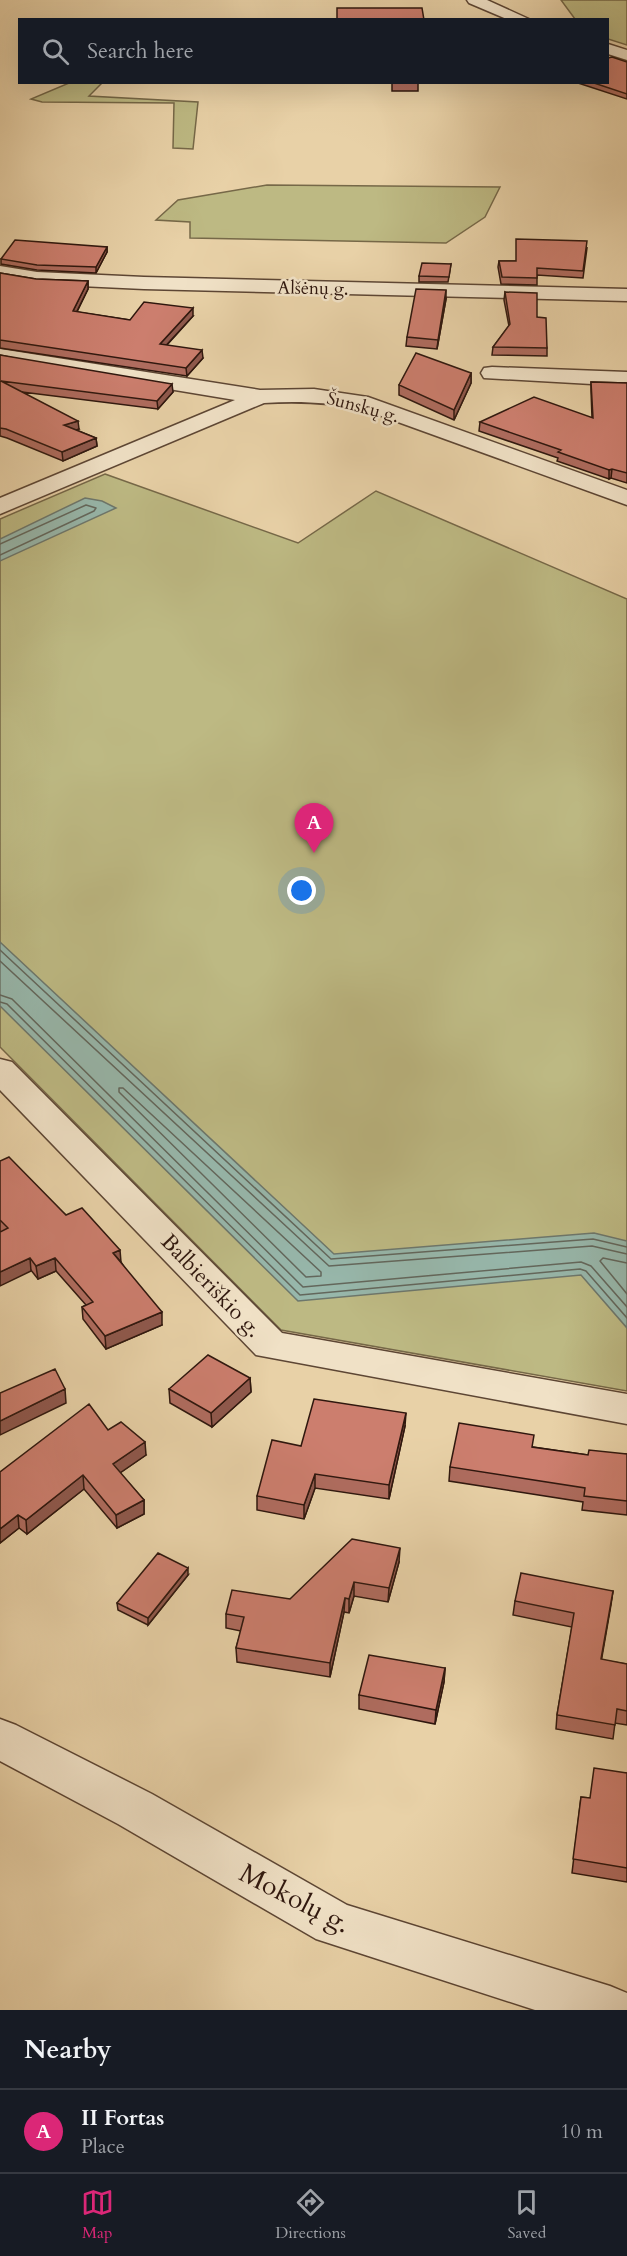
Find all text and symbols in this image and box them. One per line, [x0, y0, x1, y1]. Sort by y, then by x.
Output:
search box [18, 18, 609, 84]
icon: search [39, 35, 72, 68]
text: Search here [87, 36, 194, 66]
street label: Alšėnų g. [277, 275, 349, 302]
street label: Šunskų g. [324, 386, 402, 429]
pin: A [294, 804, 334, 853]
your location [287, 876, 316, 905]
street label: Balbieriškio g. [154, 1227, 268, 1344]
street label: Mokolų g. [233, 1855, 357, 1942]
text: Nearby [24, 2032, 112, 2067]
text: II Fortas [81, 2103, 165, 2133]
text: A [36, 2118, 51, 2145]
text: 10 m [560, 2118, 603, 2145]
text: Place [81, 2133, 125, 2160]
tab: Map [81, 2186, 114, 2244]
tab: Directions [275, 2186, 346, 2244]
tab: Saved [507, 2186, 546, 2244]

